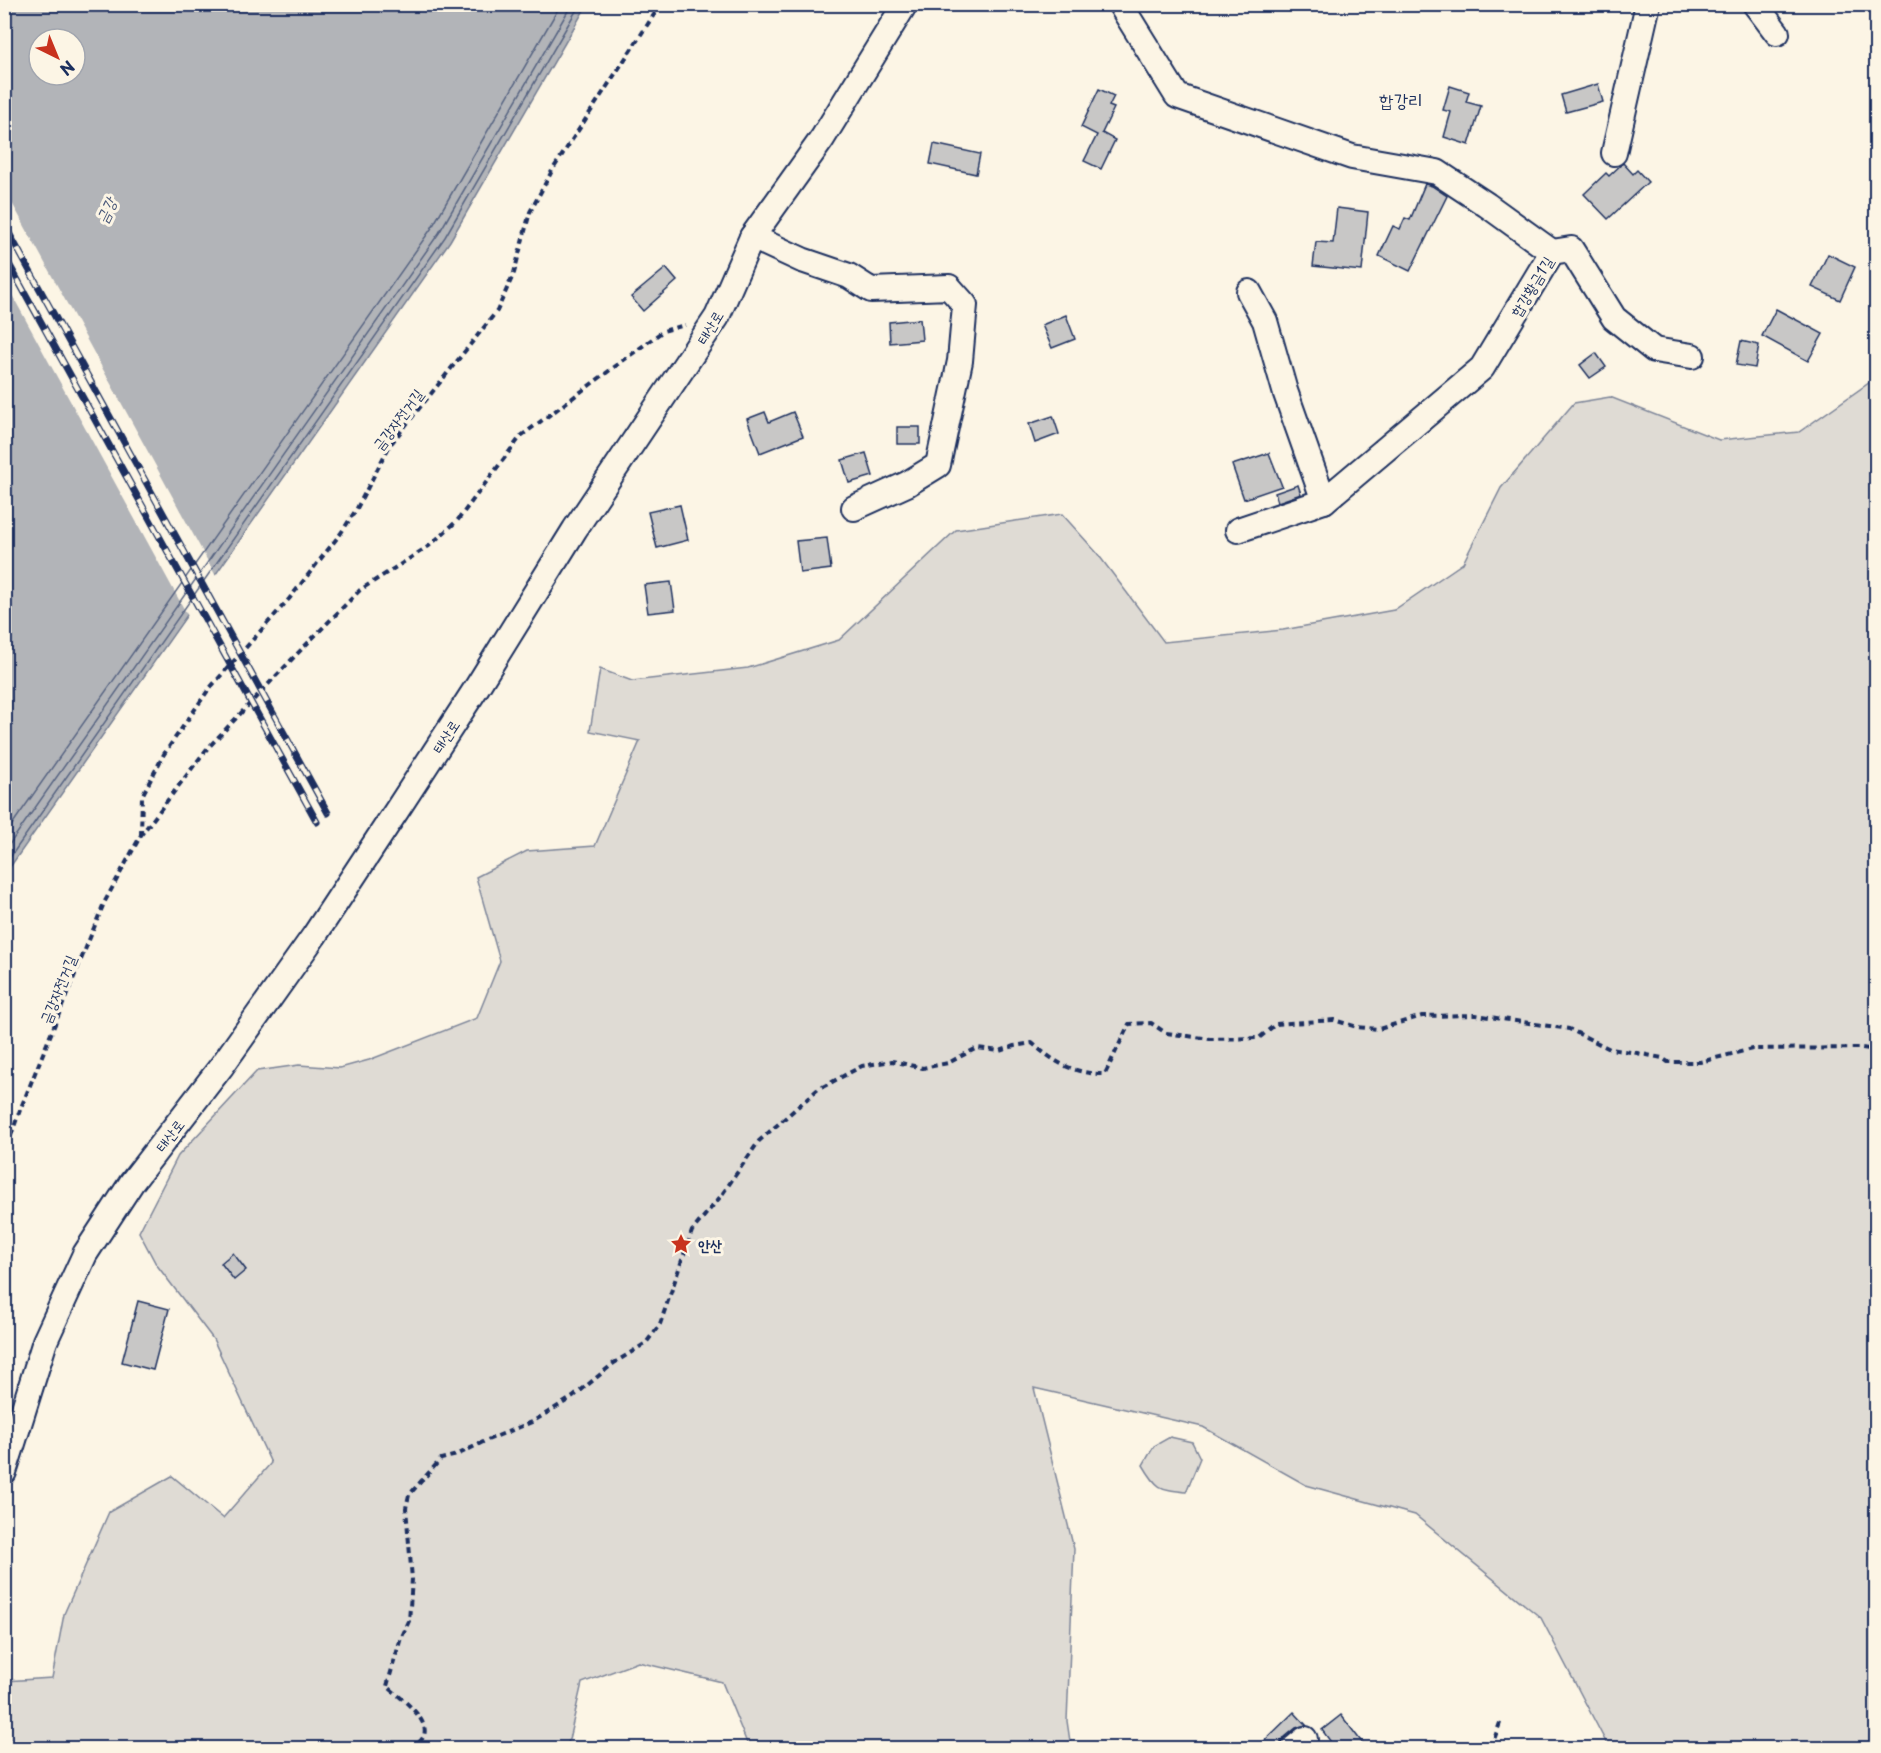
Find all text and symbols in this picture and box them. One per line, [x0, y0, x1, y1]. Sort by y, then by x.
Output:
north arrow [27, 27, 87, 87]
text: N [55, 56, 81, 82]
district label: 합강리 [1379, 86, 1423, 113]
water label: 금강 [89, 191, 122, 227]
street label: 합강황금1길 [1504, 251, 1558, 321]
street label: 태산로 [690, 306, 728, 348]
street label: 금강자전거길 [366, 383, 428, 455]
street label: 태산로 [425, 715, 465, 757]
street label: 금강자전거길 [33, 951, 81, 1027]
street label: 태산로 [149, 1114, 189, 1156]
place icon: 안산 [669, 1232, 693, 1256]
place label: 안산 [698, 1233, 722, 1256]

